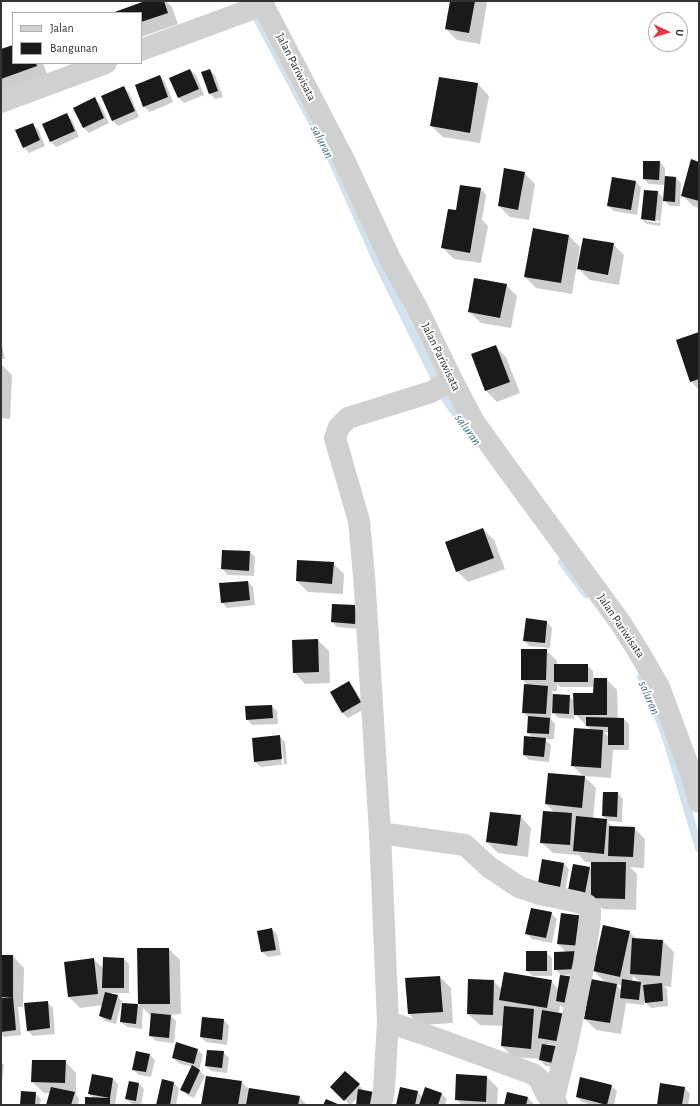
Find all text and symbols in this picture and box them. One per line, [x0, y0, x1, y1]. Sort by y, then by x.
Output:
legend [12, 12, 142, 64]
north arrow [648, 12, 688, 52]
text: Jalan [50, 22, 74, 34]
text: U [674, 29, 685, 37]
street label: Jalan Pariwisata [273, 31, 319, 103]
text: Bangunan [50, 42, 98, 54]
water label: saluran [307, 123, 337, 161]
street label: Jalan Pariwisata [418, 321, 464, 393]
water label: saluran [451, 411, 485, 449]
street label: Jalan Pariwisata [594, 591, 648, 661]
water label: saluran [635, 679, 663, 717]

